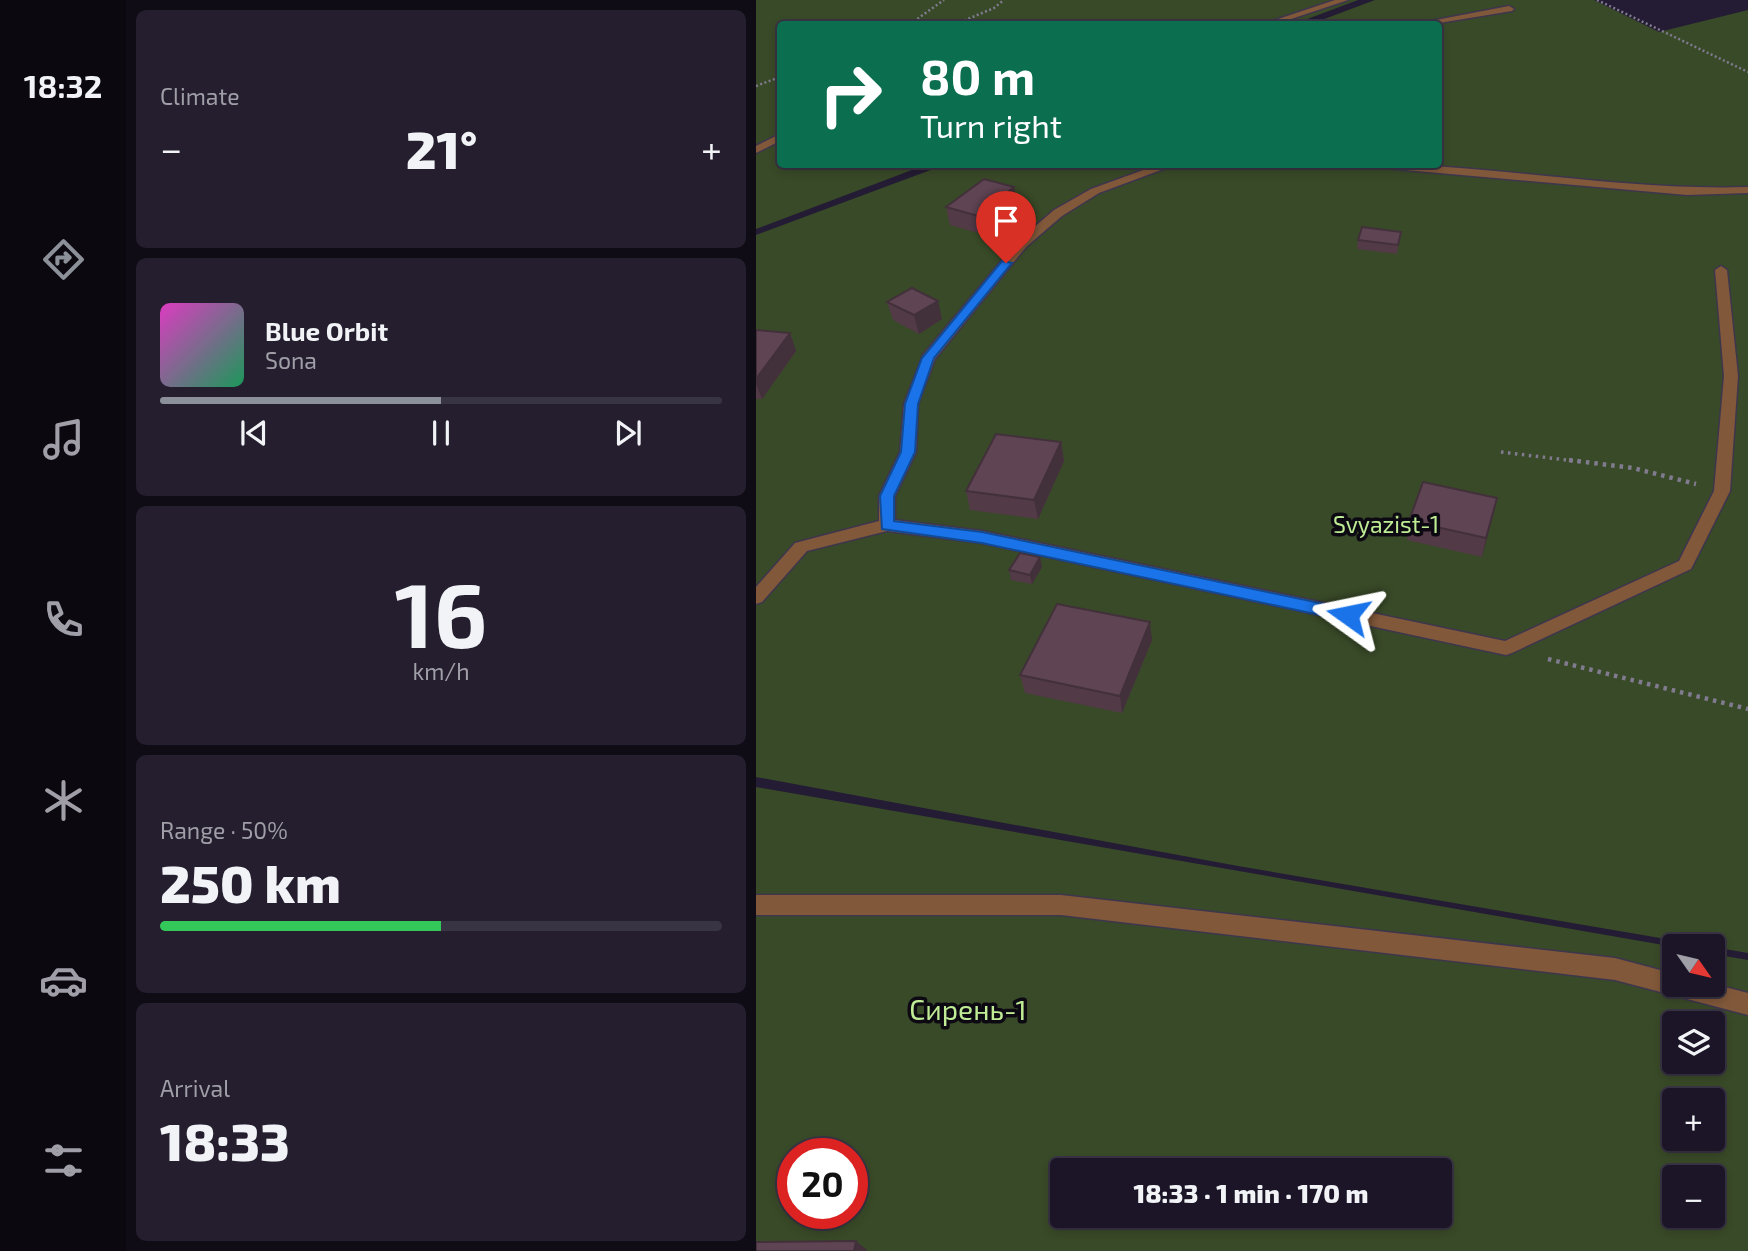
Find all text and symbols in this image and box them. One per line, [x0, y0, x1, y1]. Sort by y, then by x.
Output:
text: 80 m [920, 46, 1035, 105]
icon: right [805, 49, 896, 140]
text: 18:32 [24, 66, 102, 104]
text: Climate [160, 82, 240, 110]
text: Turn right [920, 106, 1062, 144]
text: 21° [406, 117, 477, 179]
text: − [160, 125, 182, 171]
text: + [701, 125, 722, 171]
pin [976, 191, 1036, 263]
icon: arrive [987, 202, 1025, 240]
icon: directions [39, 235, 88, 284]
text: Blue Orbit [265, 315, 388, 346]
text: Sona [265, 346, 317, 374]
icon: previous [235, 414, 273, 452]
icon: pause [422, 414, 460, 452]
icon: next [609, 414, 647, 452]
icon: music [39, 415, 88, 464]
park label: Svyazist-1 [1333, 510, 1439, 538]
text: 16 [394, 557, 488, 666]
position arrow [1311, 578, 1385, 652]
icon: phone [39, 595, 88, 644]
text: km/h [412, 657, 470, 685]
icon: climate [39, 776, 88, 825]
text: Range · 50% [160, 816, 288, 844]
text: 250 km [160, 851, 341, 913]
north arrow [1662, 934, 1726, 998]
map controls [1662, 934, 1725, 1228]
icon: car [39, 956, 88, 1005]
park label: Сирень-1 [909, 992, 1027, 1026]
button: layers [1662, 1011, 1725, 1074]
text: Arrival [160, 1074, 230, 1102]
button: + [1662, 1088, 1725, 1151]
text: 18:33 [160, 1109, 290, 1171]
icon: filters [39, 1136, 88, 1185]
speed limit sign: 20 [777, 1138, 868, 1229]
button: − [1662, 1165, 1725, 1228]
text: 18:33 · 1 min · 170 m [1133, 1177, 1369, 1208]

